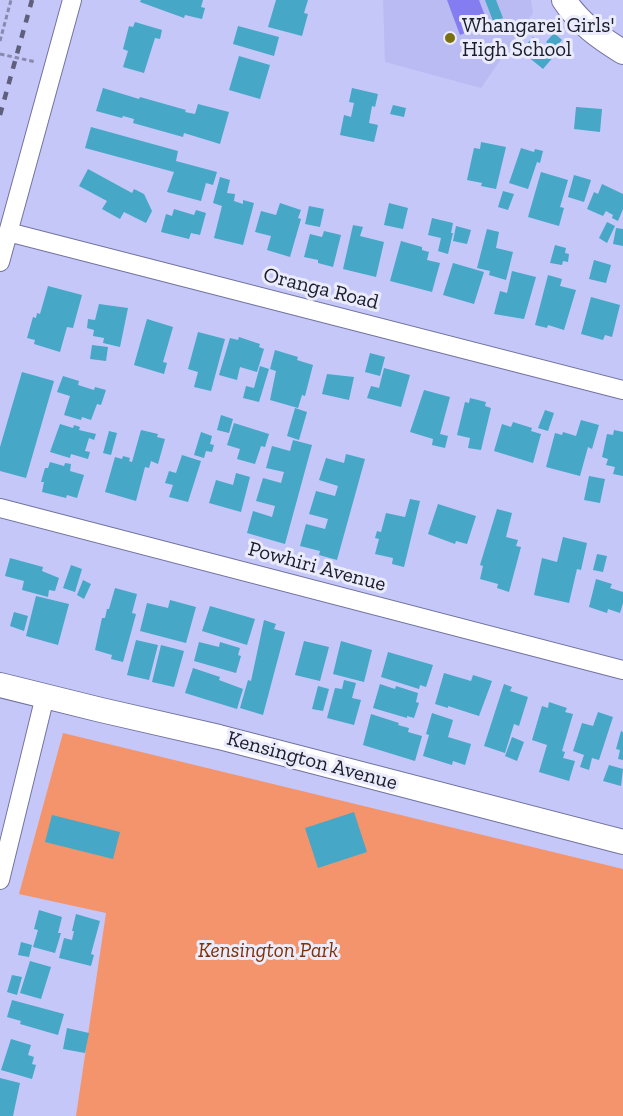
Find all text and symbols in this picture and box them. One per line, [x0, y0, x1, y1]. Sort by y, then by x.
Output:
place label: Whangarei Girls' High School [462, 13, 614, 63]
marker: Whangarei Girls' High School [443, 31, 457, 45]
street label: Oranga Road [261, 263, 381, 315]
street label: Powhiri Avenue [245, 536, 389, 598]
street label: Kensington Avenue [224, 726, 400, 796]
park label: Kensington Park [198, 938, 338, 964]

